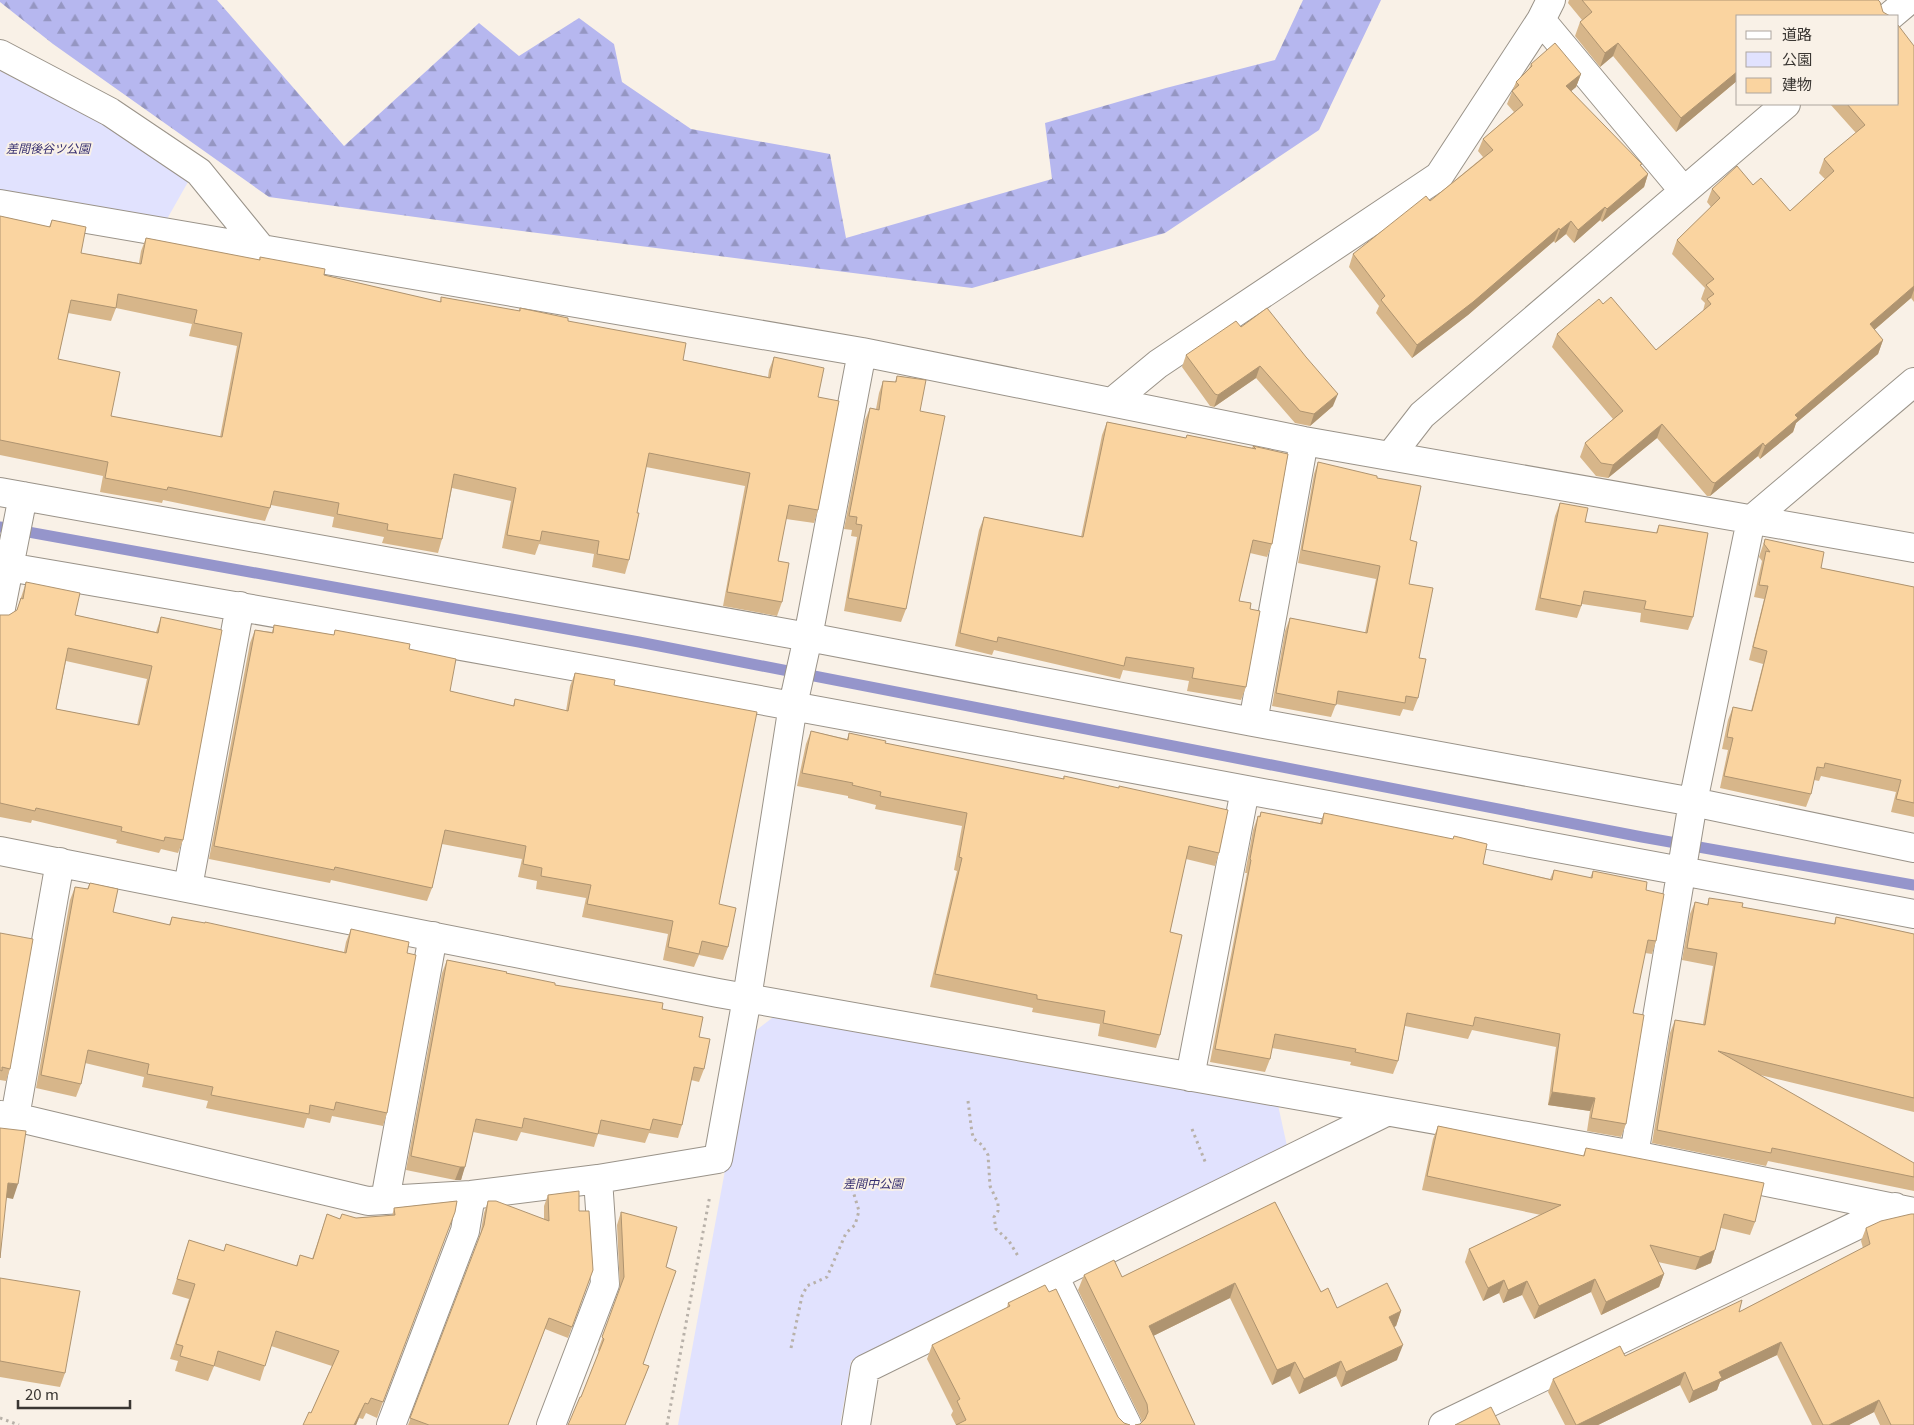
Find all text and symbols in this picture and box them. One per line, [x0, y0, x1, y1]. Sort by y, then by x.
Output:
legend [1736, 15, 1899, 105]
text: 道路 [1782, 23, 1812, 44]
text: 公園 [1782, 48, 1812, 69]
text: 建物 [1782, 73, 1812, 94]
park label: 差間後谷ツ公園 [6, 139, 92, 156]
park label: 差間中公園 [843, 1174, 905, 1191]
scale bar [18, 1378, 130, 1410]
text: 20 m [25, 1383, 59, 1404]

